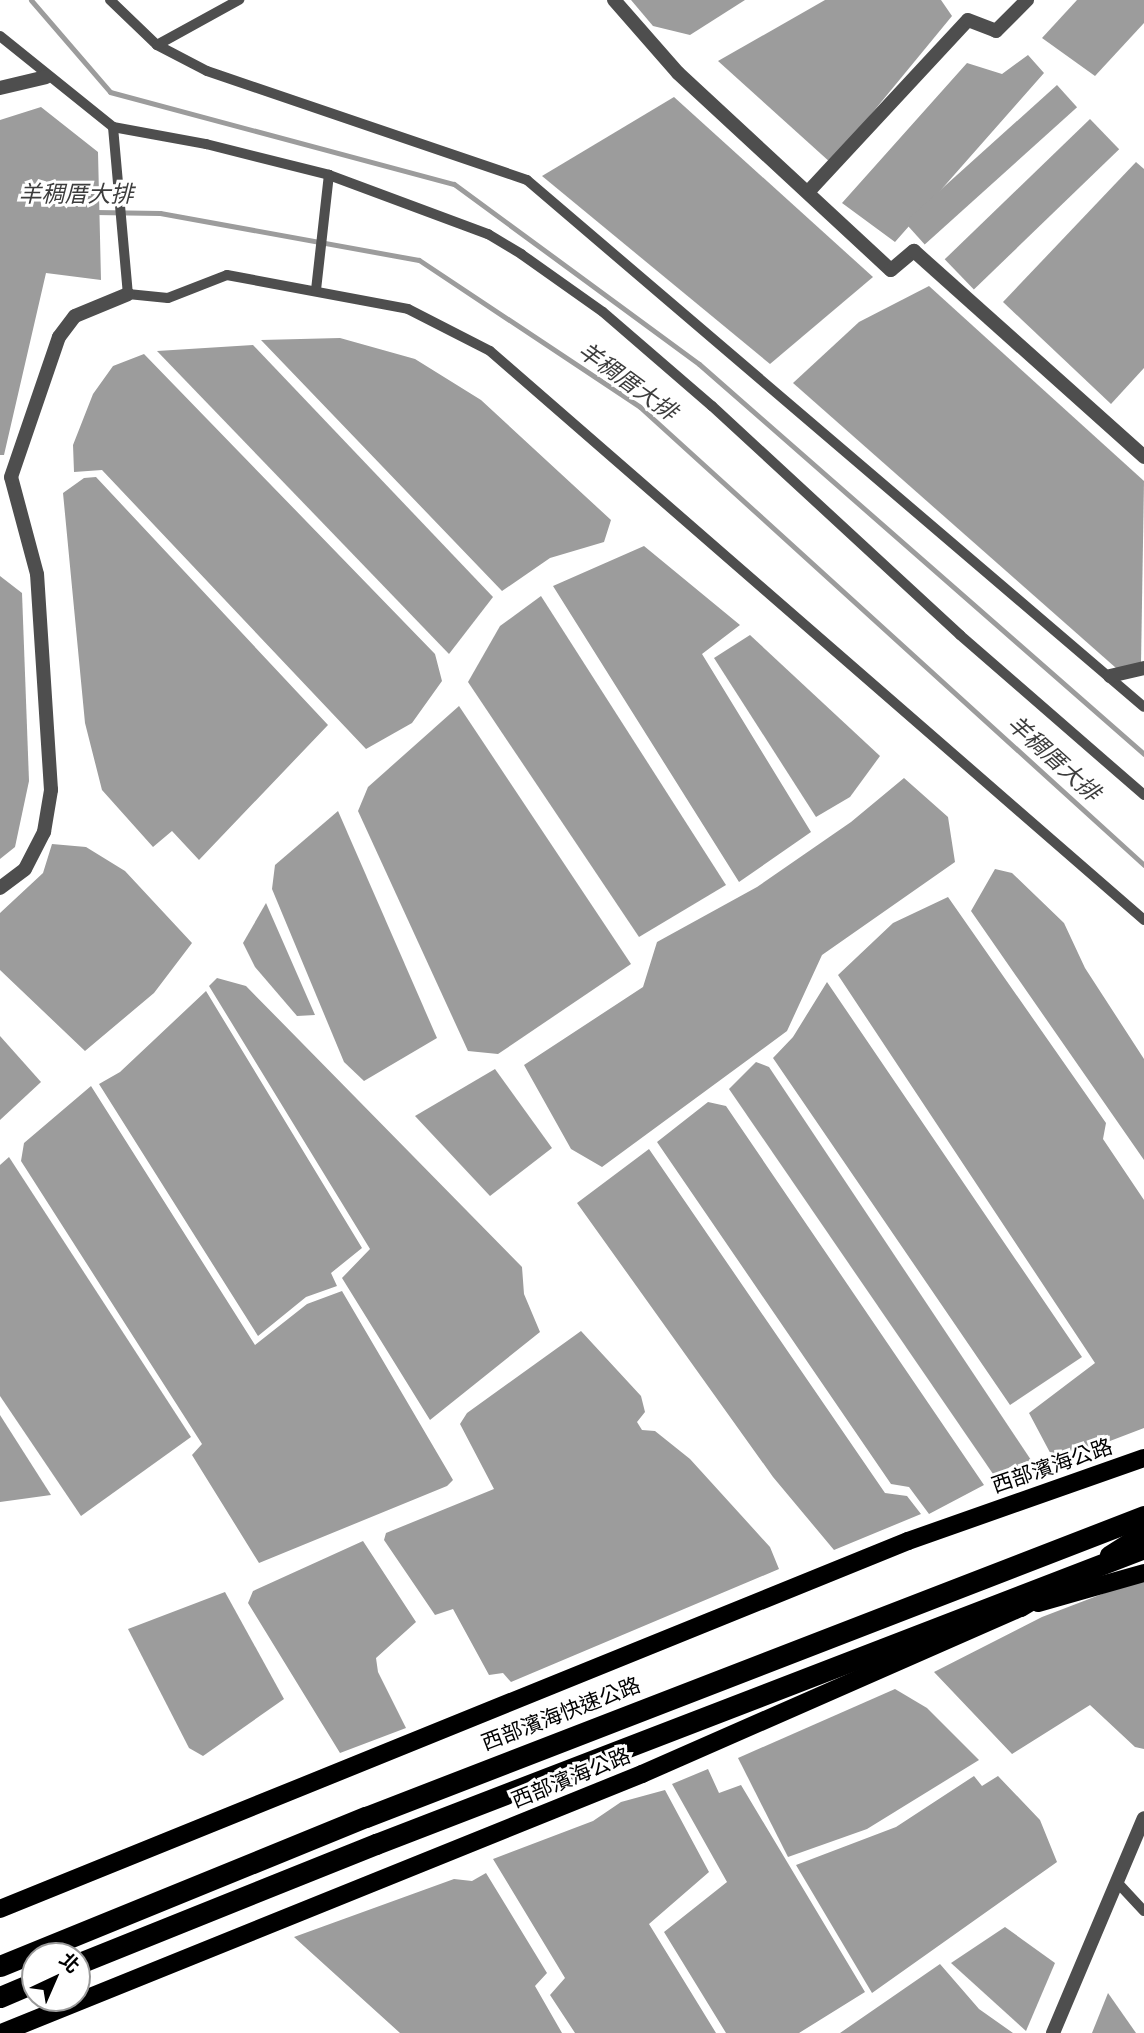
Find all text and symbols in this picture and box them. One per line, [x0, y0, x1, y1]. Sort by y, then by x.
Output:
water label: 羊稠厝大排 [19, 181, 133, 209]
water label: 羊稠厝大排 [572, 337, 682, 427]
water label: 羊稠厝大排 [1001, 710, 1105, 808]
street label: 西部濱海公路 [988, 1434, 1116, 1498]
street label: 西部濱海快速公路 [478, 1672, 644, 1756]
street label: 西部濱海公路 [508, 1743, 634, 1813]
north arrow [21, 1942, 91, 2012]
text: 北 [55, 1948, 84, 1978]

